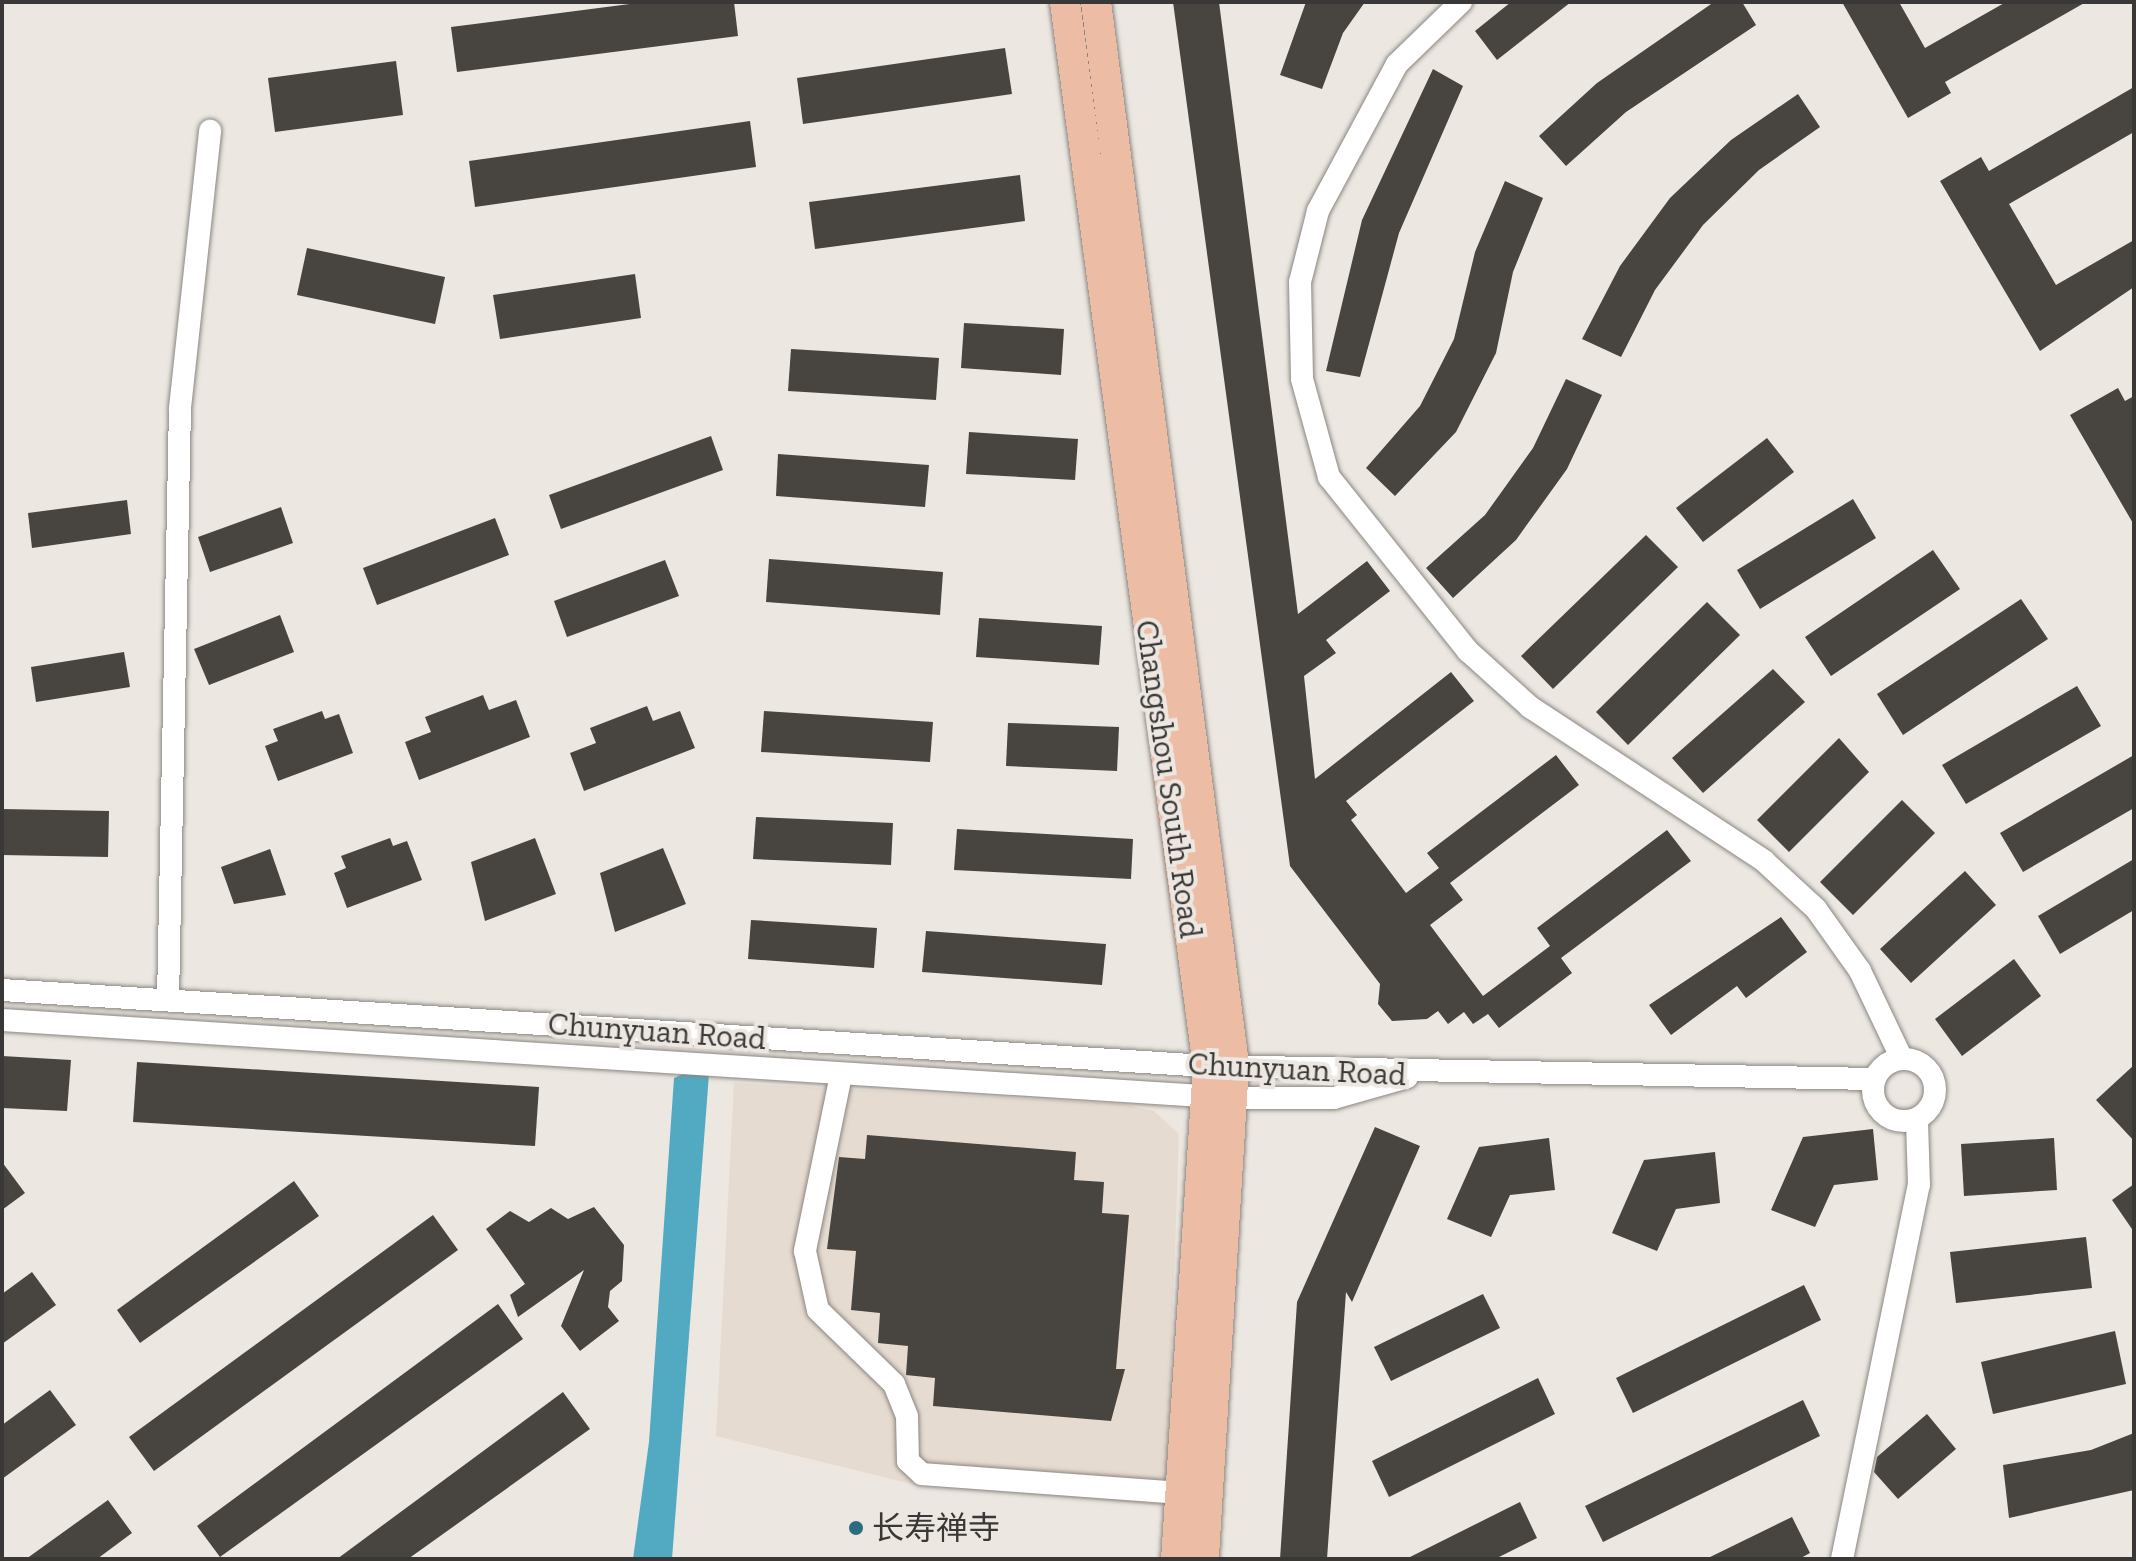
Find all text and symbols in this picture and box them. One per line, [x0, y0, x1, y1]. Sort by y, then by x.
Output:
street label: Changshou South Road [1128, 618, 1210, 940]
street label: Chunyuan Road [547, 1004, 767, 1058]
street label: Chunyuan Road [1187, 1044, 1407, 1094]
place label: 长寿禅寺 [872, 1509, 1000, 1547]
marker: 长寿禅寺 [847, 1519, 865, 1537]

